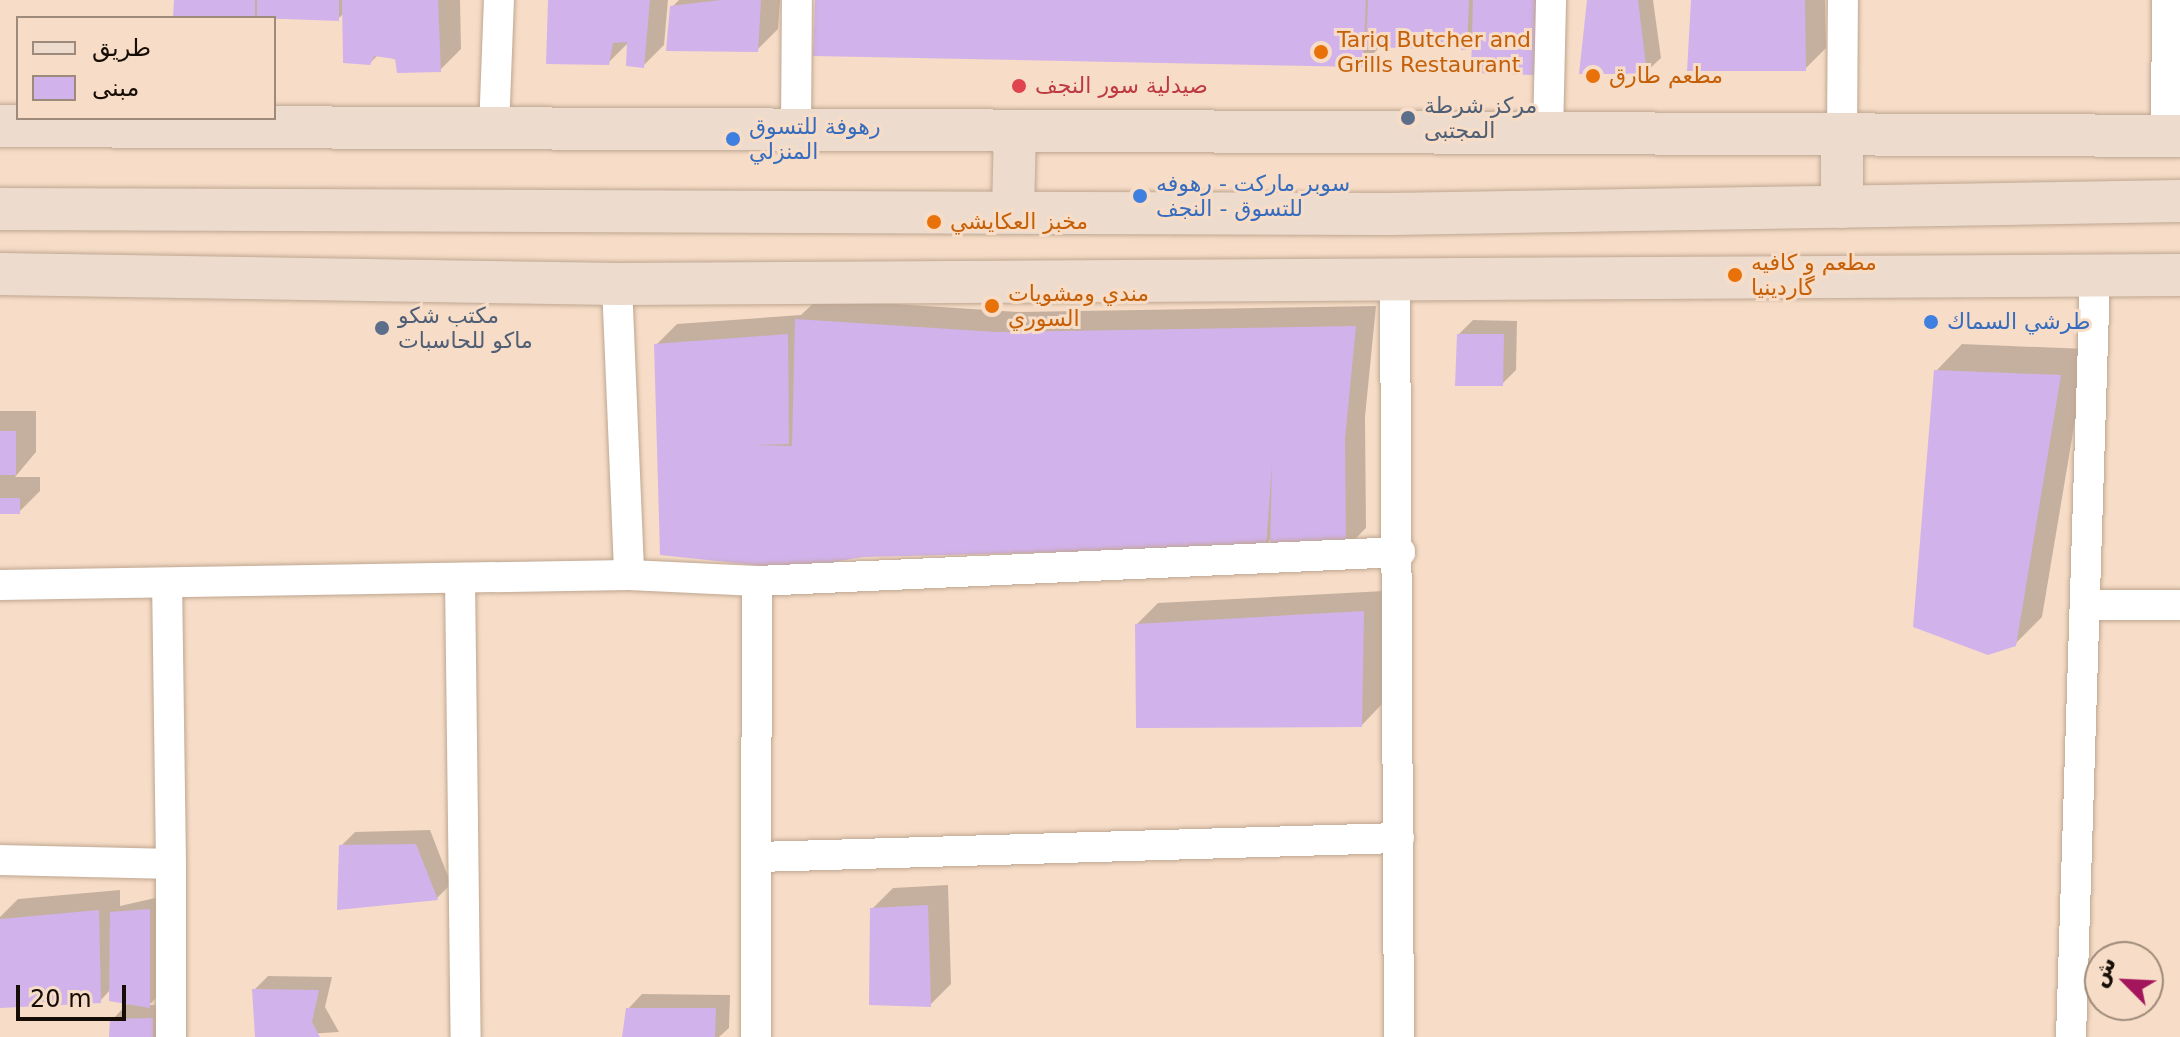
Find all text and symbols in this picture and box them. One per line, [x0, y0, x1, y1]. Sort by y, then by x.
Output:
legend [16, 16, 276, 120]
place label: Tariq Butcher and Grills Restaurant [1337, 26, 1531, 78]
text: طريق [92, 34, 151, 62]
marker: Tariq Butcher and Grills Restaurant [1312, 43, 1330, 61]
place label: مطعم طارق [1609, 63, 1723, 89]
marker: مطعم طارق [1584, 67, 1602, 85]
place label: صيدلية سور النجف [1035, 73, 1208, 99]
text: مبنى [92, 74, 139, 102]
marker: صيدلية سور النجف [1010, 77, 1028, 95]
place label: مركز شرطة المجتبى [1424, 92, 1537, 144]
marker: مركز شرطة المجتبى [1399, 109, 1417, 127]
place label: رهوفة للتسوق المنزلي [749, 113, 881, 164]
marker: رهوفة للتسوق المنزلي [724, 130, 742, 148]
place label: سوبر ماركت - رهوفه للتسوق - النجف [1156, 170, 1350, 222]
marker: سوبر ماركت - رهوفه للتسوق - النجف [1131, 187, 1149, 205]
place label: مخبز العكايشي [950, 209, 1088, 235]
marker: مخبز العكايشي [925, 213, 943, 231]
place label: مطعم و كافيه گاردينيا [1751, 249, 1877, 300]
marker: مطعم و كافيه گاردينيا [1726, 266, 1744, 284]
place label: مندي ومشويات السوري [1008, 280, 1149, 332]
marker: مندي ومشويات السوري [983, 297, 1001, 315]
place label: مكتب شكو ماكو للحاسبات [398, 302, 533, 354]
place label: طرشي السماك [1947, 309, 2090, 335]
marker: طرشي السماك [1922, 313, 1940, 331]
marker: مكتب شكو ماكو للحاسبات [373, 319, 391, 337]
north arrow [2084, 941, 2164, 1021]
text: ش [2086, 953, 2121, 991]
scale bar [20, 969, 130, 1019]
text: 20 m [30, 985, 92, 1013]

